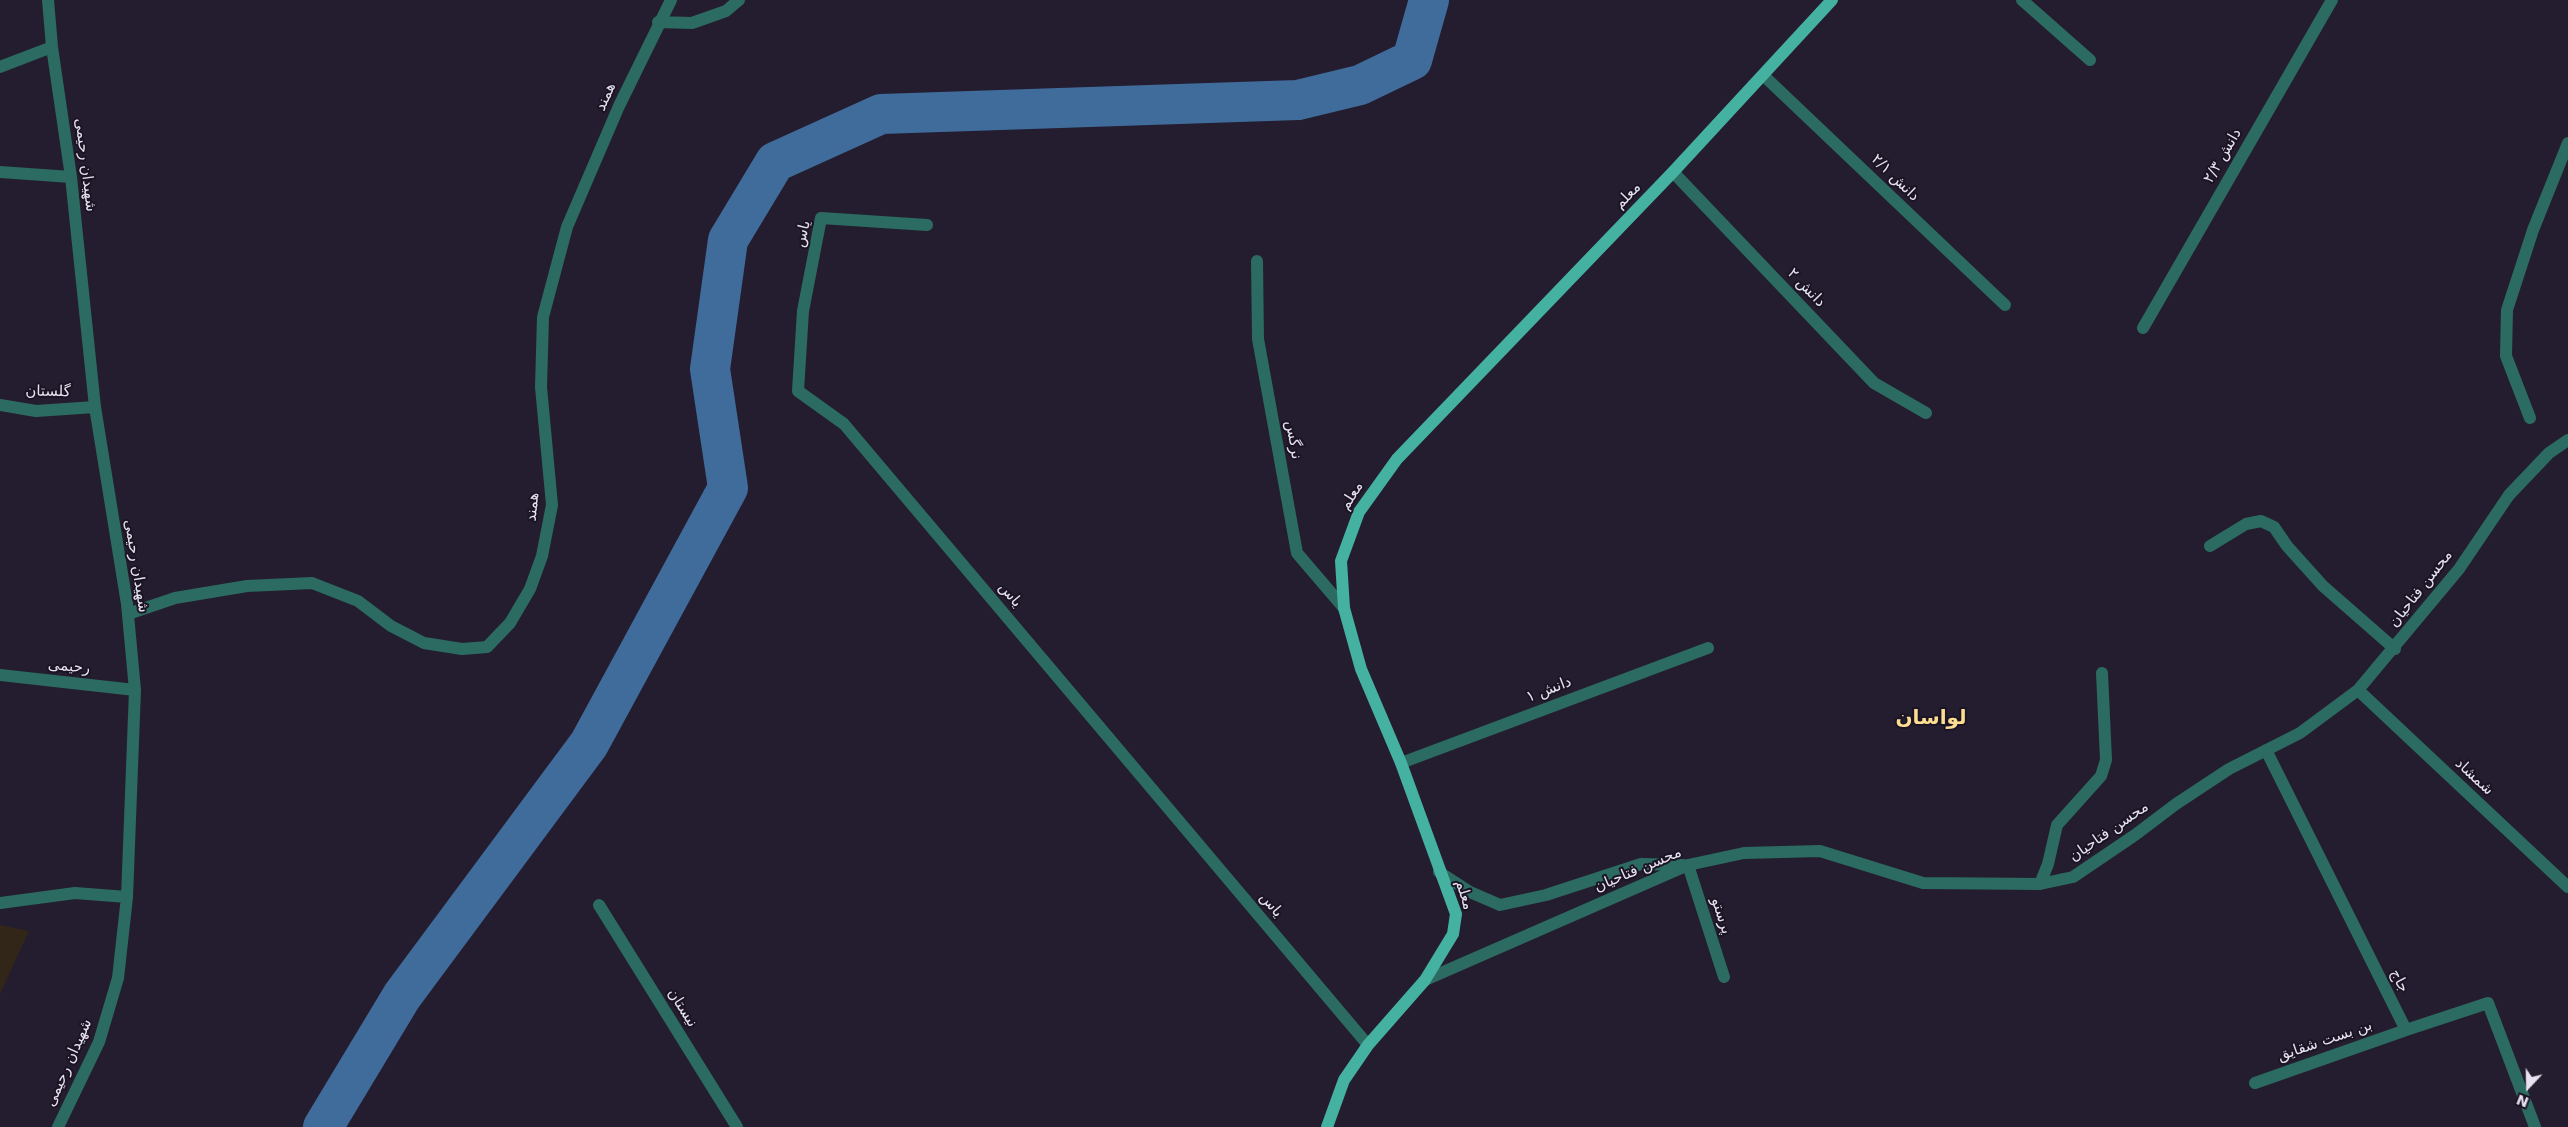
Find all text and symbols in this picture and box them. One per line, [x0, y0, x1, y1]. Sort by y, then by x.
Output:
street label: همند [592, 80, 620, 114]
street label: شهیدان رحیمی [70, 117, 100, 213]
street label: دانش ۲/۳ [2200, 125, 2246, 187]
street label: دانش ۲/۱ [1867, 151, 1923, 205]
street label: معلم [1611, 179, 1645, 213]
street label: یاس [791, 219, 815, 249]
street label: دانش ۲ [1783, 265, 1829, 311]
street label: گلستان [25, 383, 71, 401]
street label: نرگس [1281, 419, 1305, 461]
street label: معلم [1336, 478, 1368, 514]
street label: همند [523, 492, 543, 522]
street label: شهیدان رحیمی [120, 518, 152, 614]
street label: محسن فتاحیان [2385, 547, 2457, 631]
street label: یاس [994, 579, 1026, 611]
street label: رحیمی [47, 656, 91, 678]
street label: دانش ۱ [1524, 673, 1574, 707]
district label: لواسان [1895, 707, 1967, 731]
street label: شمشاد [2451, 755, 2497, 799]
street label: محسن فتاحیان [2066, 798, 2152, 866]
street label: محسن فتاحیان [1592, 844, 1684, 896]
street label: معلم [1451, 878, 1477, 912]
street label: یاس [1255, 889, 1287, 921]
street label: پرستو [1707, 895, 1735, 937]
street label: جاج [2386, 966, 2412, 996]
street label: نیستان [663, 985, 701, 1031]
street label: شهیدان رحیمی [42, 1016, 96, 1110]
street label: بن بست شقایق [2275, 1016, 2375, 1066]
north arrow [2503, 1062, 2553, 1112]
text: N [2514, 1091, 2531, 1111]

